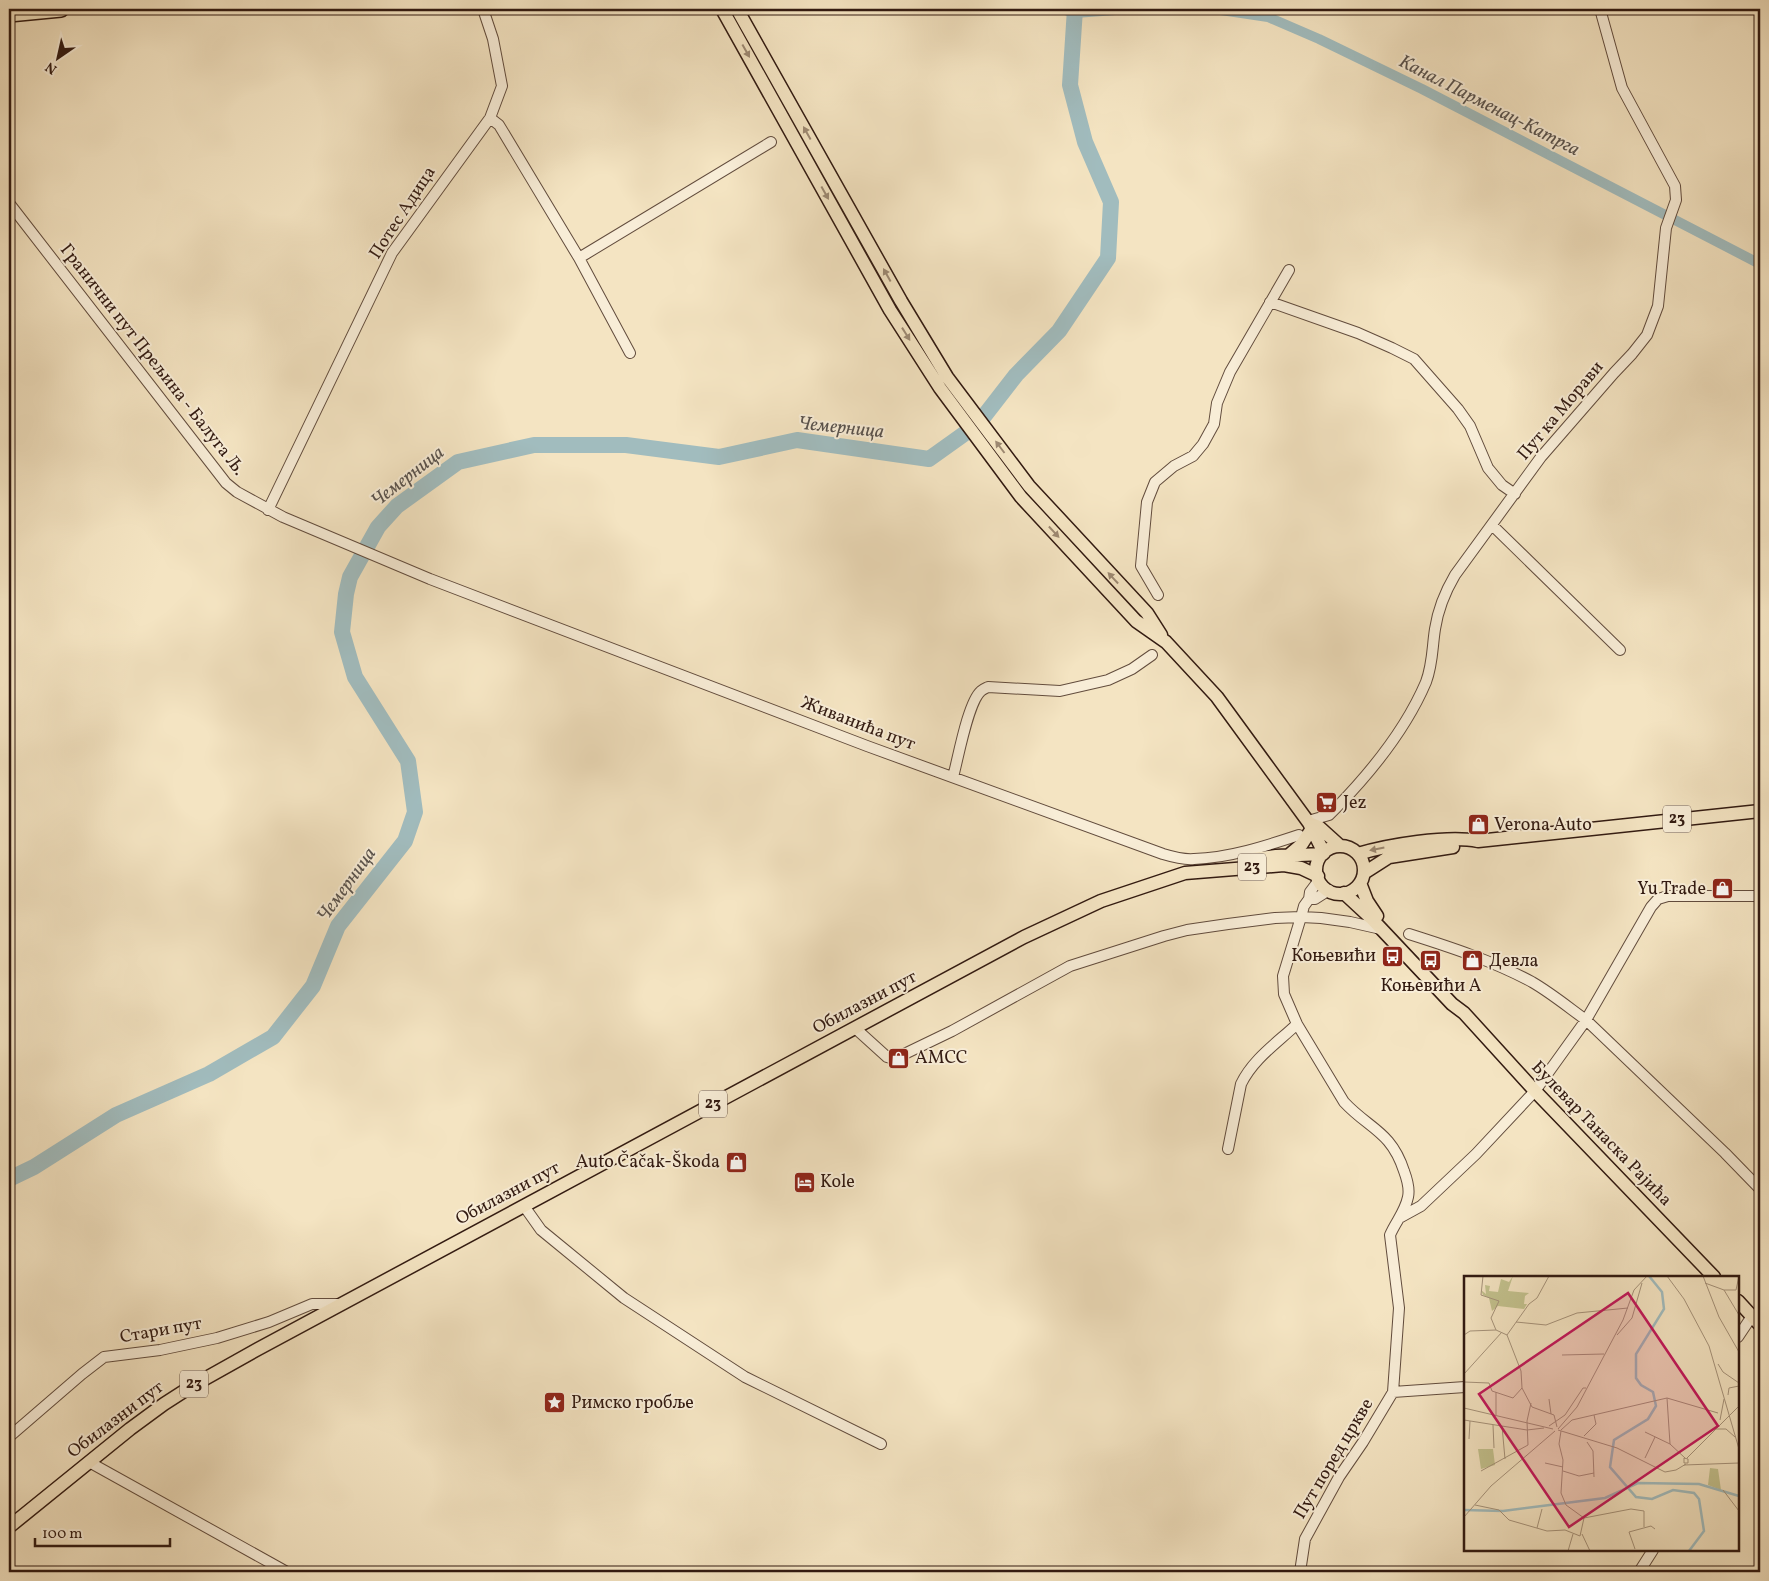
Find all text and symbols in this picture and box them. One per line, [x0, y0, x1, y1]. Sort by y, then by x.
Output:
north arrow [32, 32, 82, 82]
one-way arrow [742, 44, 750, 59]
water label: Канал Парменац-Катрга [1394, 49, 1584, 163]
text: N [42, 57, 61, 78]
one-way arrow [803, 126, 811, 140]
street label: Потес Адица [364, 162, 442, 264]
one-way arrow [821, 186, 830, 200]
street label: Гранични пут Прељина - Балуга Љ. [53, 239, 251, 481]
one-way arrow [882, 268, 891, 281]
one-way arrow [901, 328, 910, 341]
street label: Пут ка Морави [1512, 356, 1610, 466]
water label: Чемерница [797, 411, 885, 445]
water label: Чемерница [366, 440, 450, 514]
one-way arrow [995, 441, 1006, 454]
one-way arrow [1048, 526, 1060, 538]
one-way arrow [1107, 572, 1119, 584]
street label: Живанића пут [797, 691, 919, 757]
supermarket icon: Jez [1315, 791, 1339, 815]
place label: Jez [1343, 791, 1366, 816]
road number: 23 [1663, 806, 1691, 832]
shop icon: Verona Auto [1466, 813, 1490, 837]
place label: Verona Auto [1494, 813, 1592, 838]
water label: Чемерница [311, 842, 383, 928]
one-way arrow [1370, 845, 1385, 853]
road number: 23 [1238, 854, 1266, 880]
place label: Yu Trade [1637, 877, 1706, 902]
shop icon: Yu Trade [1710, 877, 1734, 901]
place label: Коњевићи [1291, 944, 1376, 969]
bus stop icon: Коњевићи [1380, 944, 1404, 968]
bus stop icon: Коњевићи А [1419, 949, 1443, 973]
shop icon: Девла [1461, 949, 1485, 973]
place label: Девла [1489, 949, 1539, 974]
street label: Обилазни пут [808, 965, 922, 1041]
place label: Коњевићи А [1380, 974, 1482, 999]
shop icon: АМСС [887, 1046, 911, 1070]
place label: АМСС [915, 1046, 968, 1071]
street label: Булевар Танаска Рајића [1525, 1056, 1677, 1212]
road number: 23 [699, 1090, 727, 1118]
place label: Auto Čačak-Škoda [576, 1150, 720, 1175]
shop icon: Auto Čačak-Škoda [724, 1150, 748, 1174]
street label: Обилазни пут [451, 1156, 565, 1232]
hotel icon: Kole [792, 1170, 816, 1194]
place label: Kole [820, 1170, 855, 1195]
inset map [1464, 1276, 1739, 1551]
street label: Стари пут [118, 1312, 204, 1350]
road number: 23 [180, 1370, 208, 1398]
street label: Обилазни пут [63, 1375, 169, 1465]
place icon: Римско гробље [543, 1391, 567, 1415]
place label: Римско гробље [571, 1391, 694, 1416]
street label: Пут поред цркве [1288, 1394, 1380, 1524]
scale bar [35, 1516, 170, 1548]
text: 100 m [42, 1524, 82, 1545]

